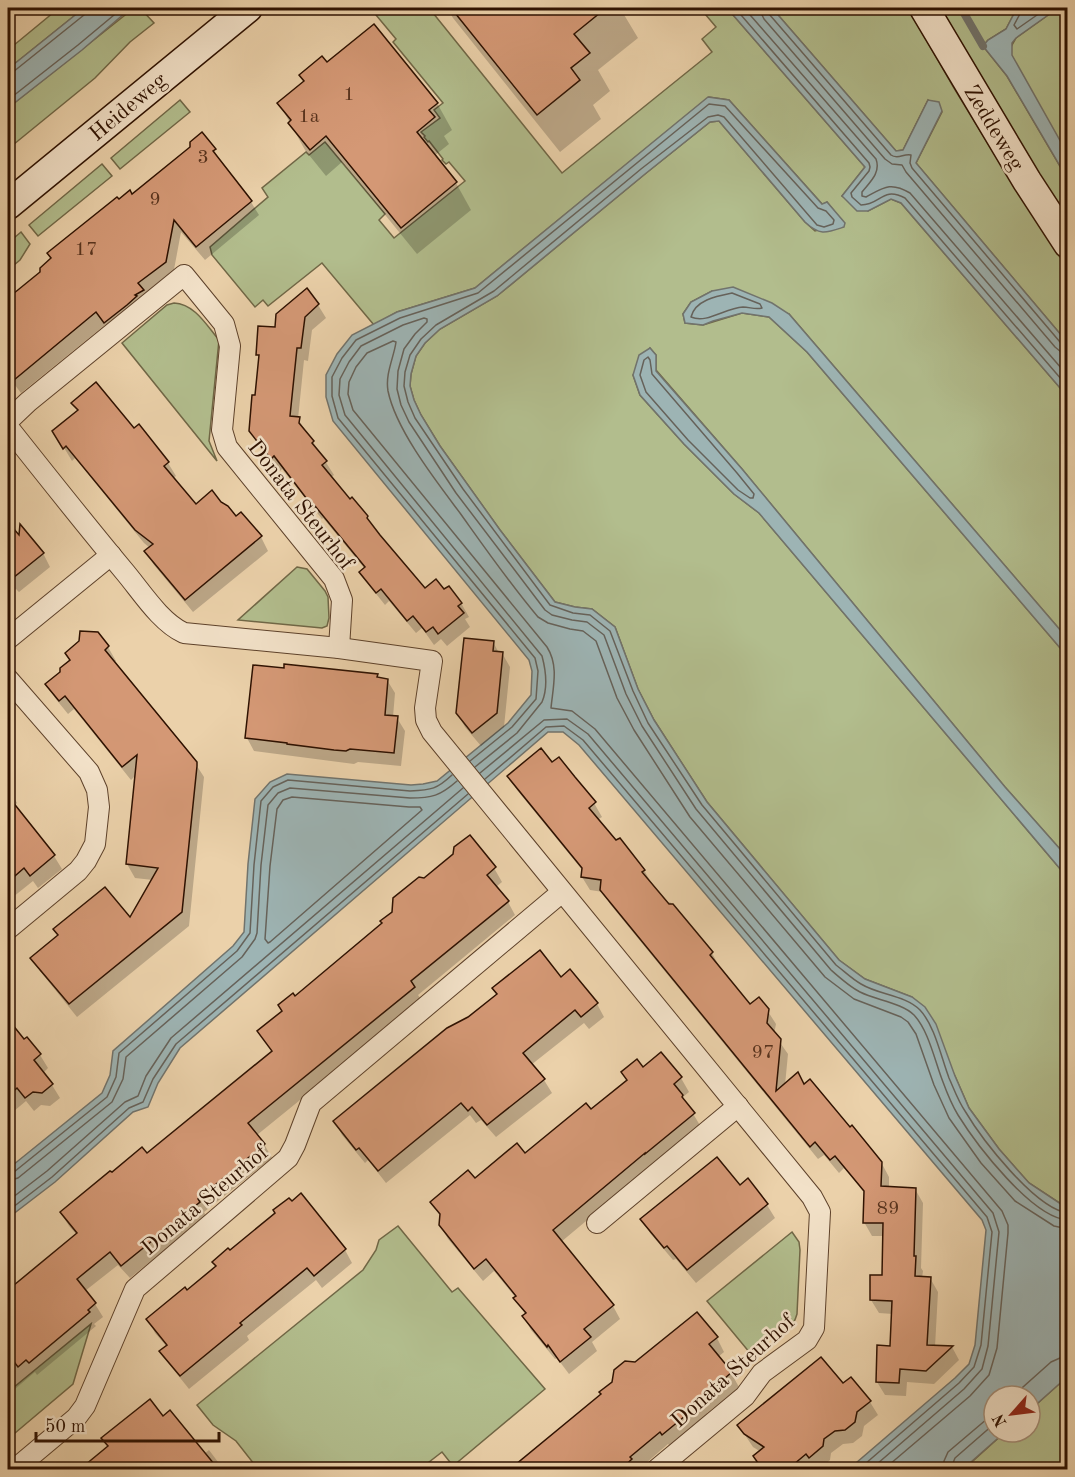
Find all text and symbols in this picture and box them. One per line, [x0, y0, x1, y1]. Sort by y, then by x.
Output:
street label: Heideweg [86, 69, 171, 146]
street label: Zeddeweg [959, 81, 1027, 175]
house number: 1 [343, 85, 355, 105]
house number: 1a [298, 107, 320, 127]
house number: 3 [197, 148, 209, 168]
house number: 9 [149, 190, 161, 210]
house number: 17 [74, 240, 98, 260]
street label: Donata Steurhof [243, 436, 358, 575]
house number: 97 [751, 1043, 775, 1063]
street label: Donata Steurhof [138, 1141, 273, 1260]
house number: 89 [876, 1199, 900, 1219]
street label: Donata Steurhof [667, 1310, 800, 1432]
north arrow [982, 1384, 1042, 1444]
scale bar [36, 1405, 219, 1443]
text: N [990, 1410, 1010, 1429]
text: 50 m [45, 1418, 85, 1436]

